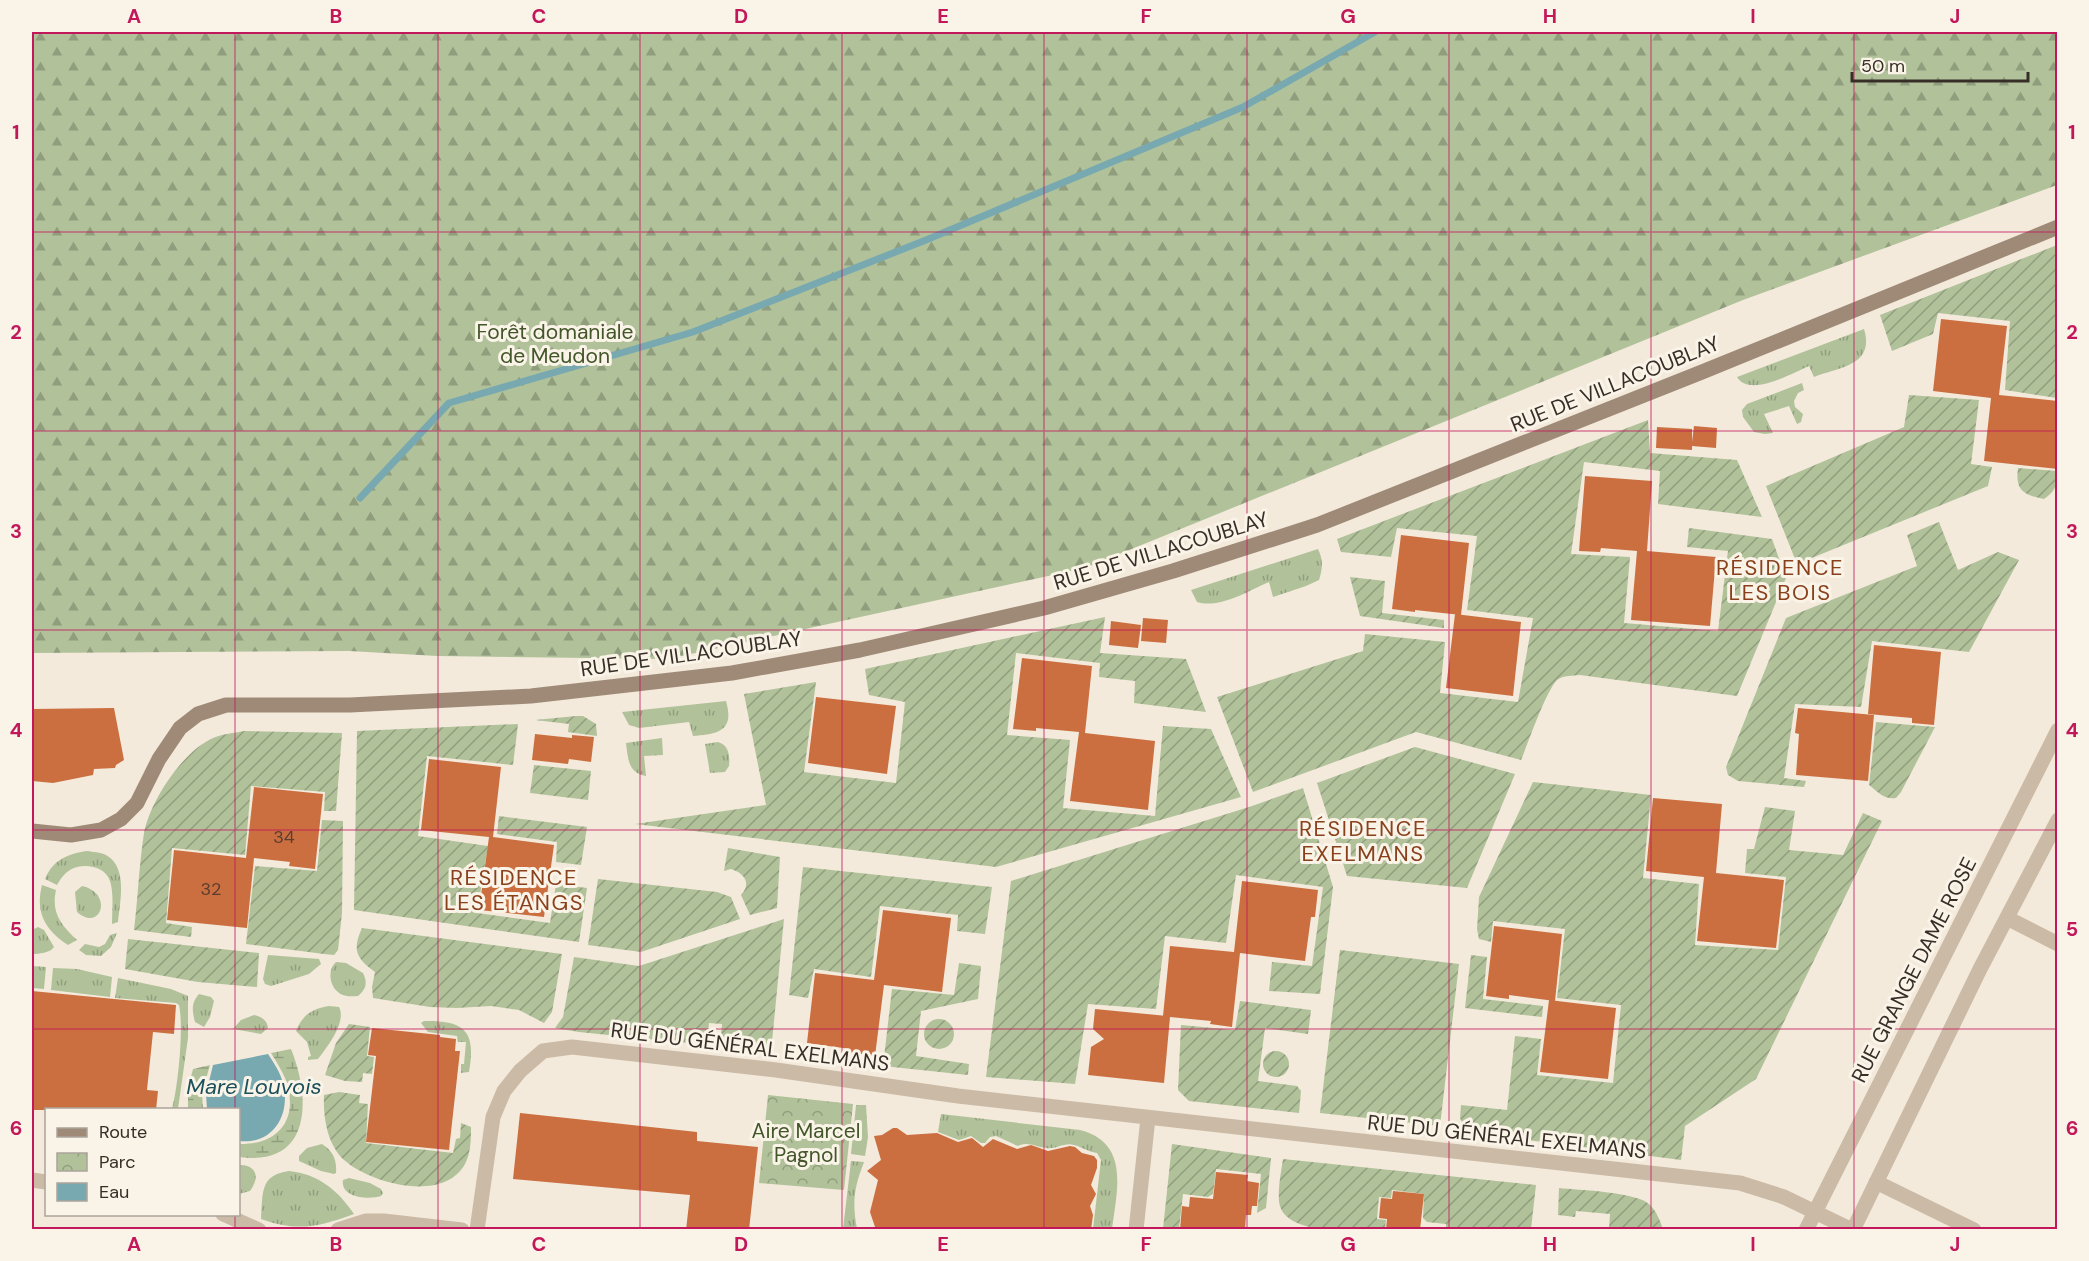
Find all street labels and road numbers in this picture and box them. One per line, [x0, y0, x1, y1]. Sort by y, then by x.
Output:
street label: RUE DE VILLACOUBLAY [1506, 329, 1724, 439]
street label: RUE DE VILLACOUBLAY [1050, 505, 1272, 597]
street label: RUE DE VILLACOUBLAY [579, 625, 803, 683]
street label: RUE GRANGE DAME ROSE [1845, 853, 1983, 1087]
street label: RUE DU GÉNÉRAL EXELMANS [609, 1016, 891, 1078]
street label: RUE DU GÉNÉRAL EXELMANS [1366, 1108, 1648, 1166]

